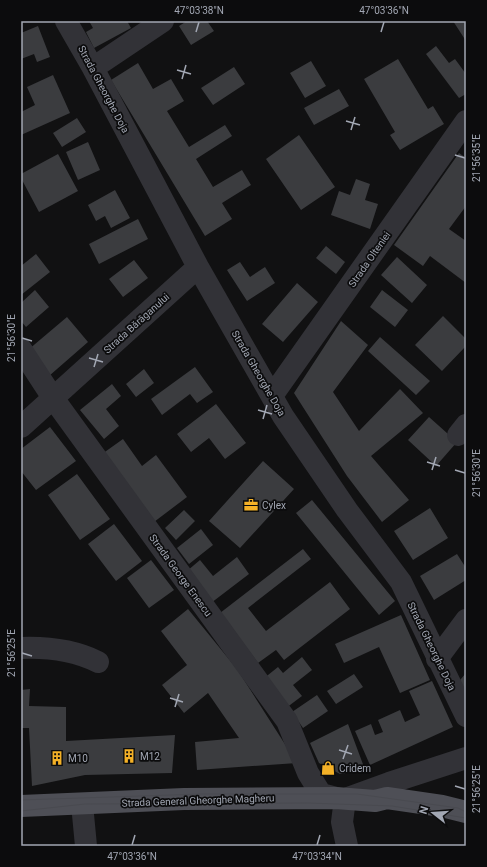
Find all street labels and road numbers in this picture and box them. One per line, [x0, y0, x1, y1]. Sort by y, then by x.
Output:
street label: Strada Gheorghe Doja [76, 44, 131, 135]
street label: Strada Olteniei [346, 230, 393, 289]
street label: Strada Bărăganului [101, 291, 171, 356]
street label: Strada Gheorghe Doja [230, 328, 288, 418]
street label: Strada George Enescu [147, 532, 214, 618]
street label: Strada Gheorghe Doja [405, 600, 458, 692]
street label: Strada General Gheorghe Magheru [121, 792, 275, 809]

